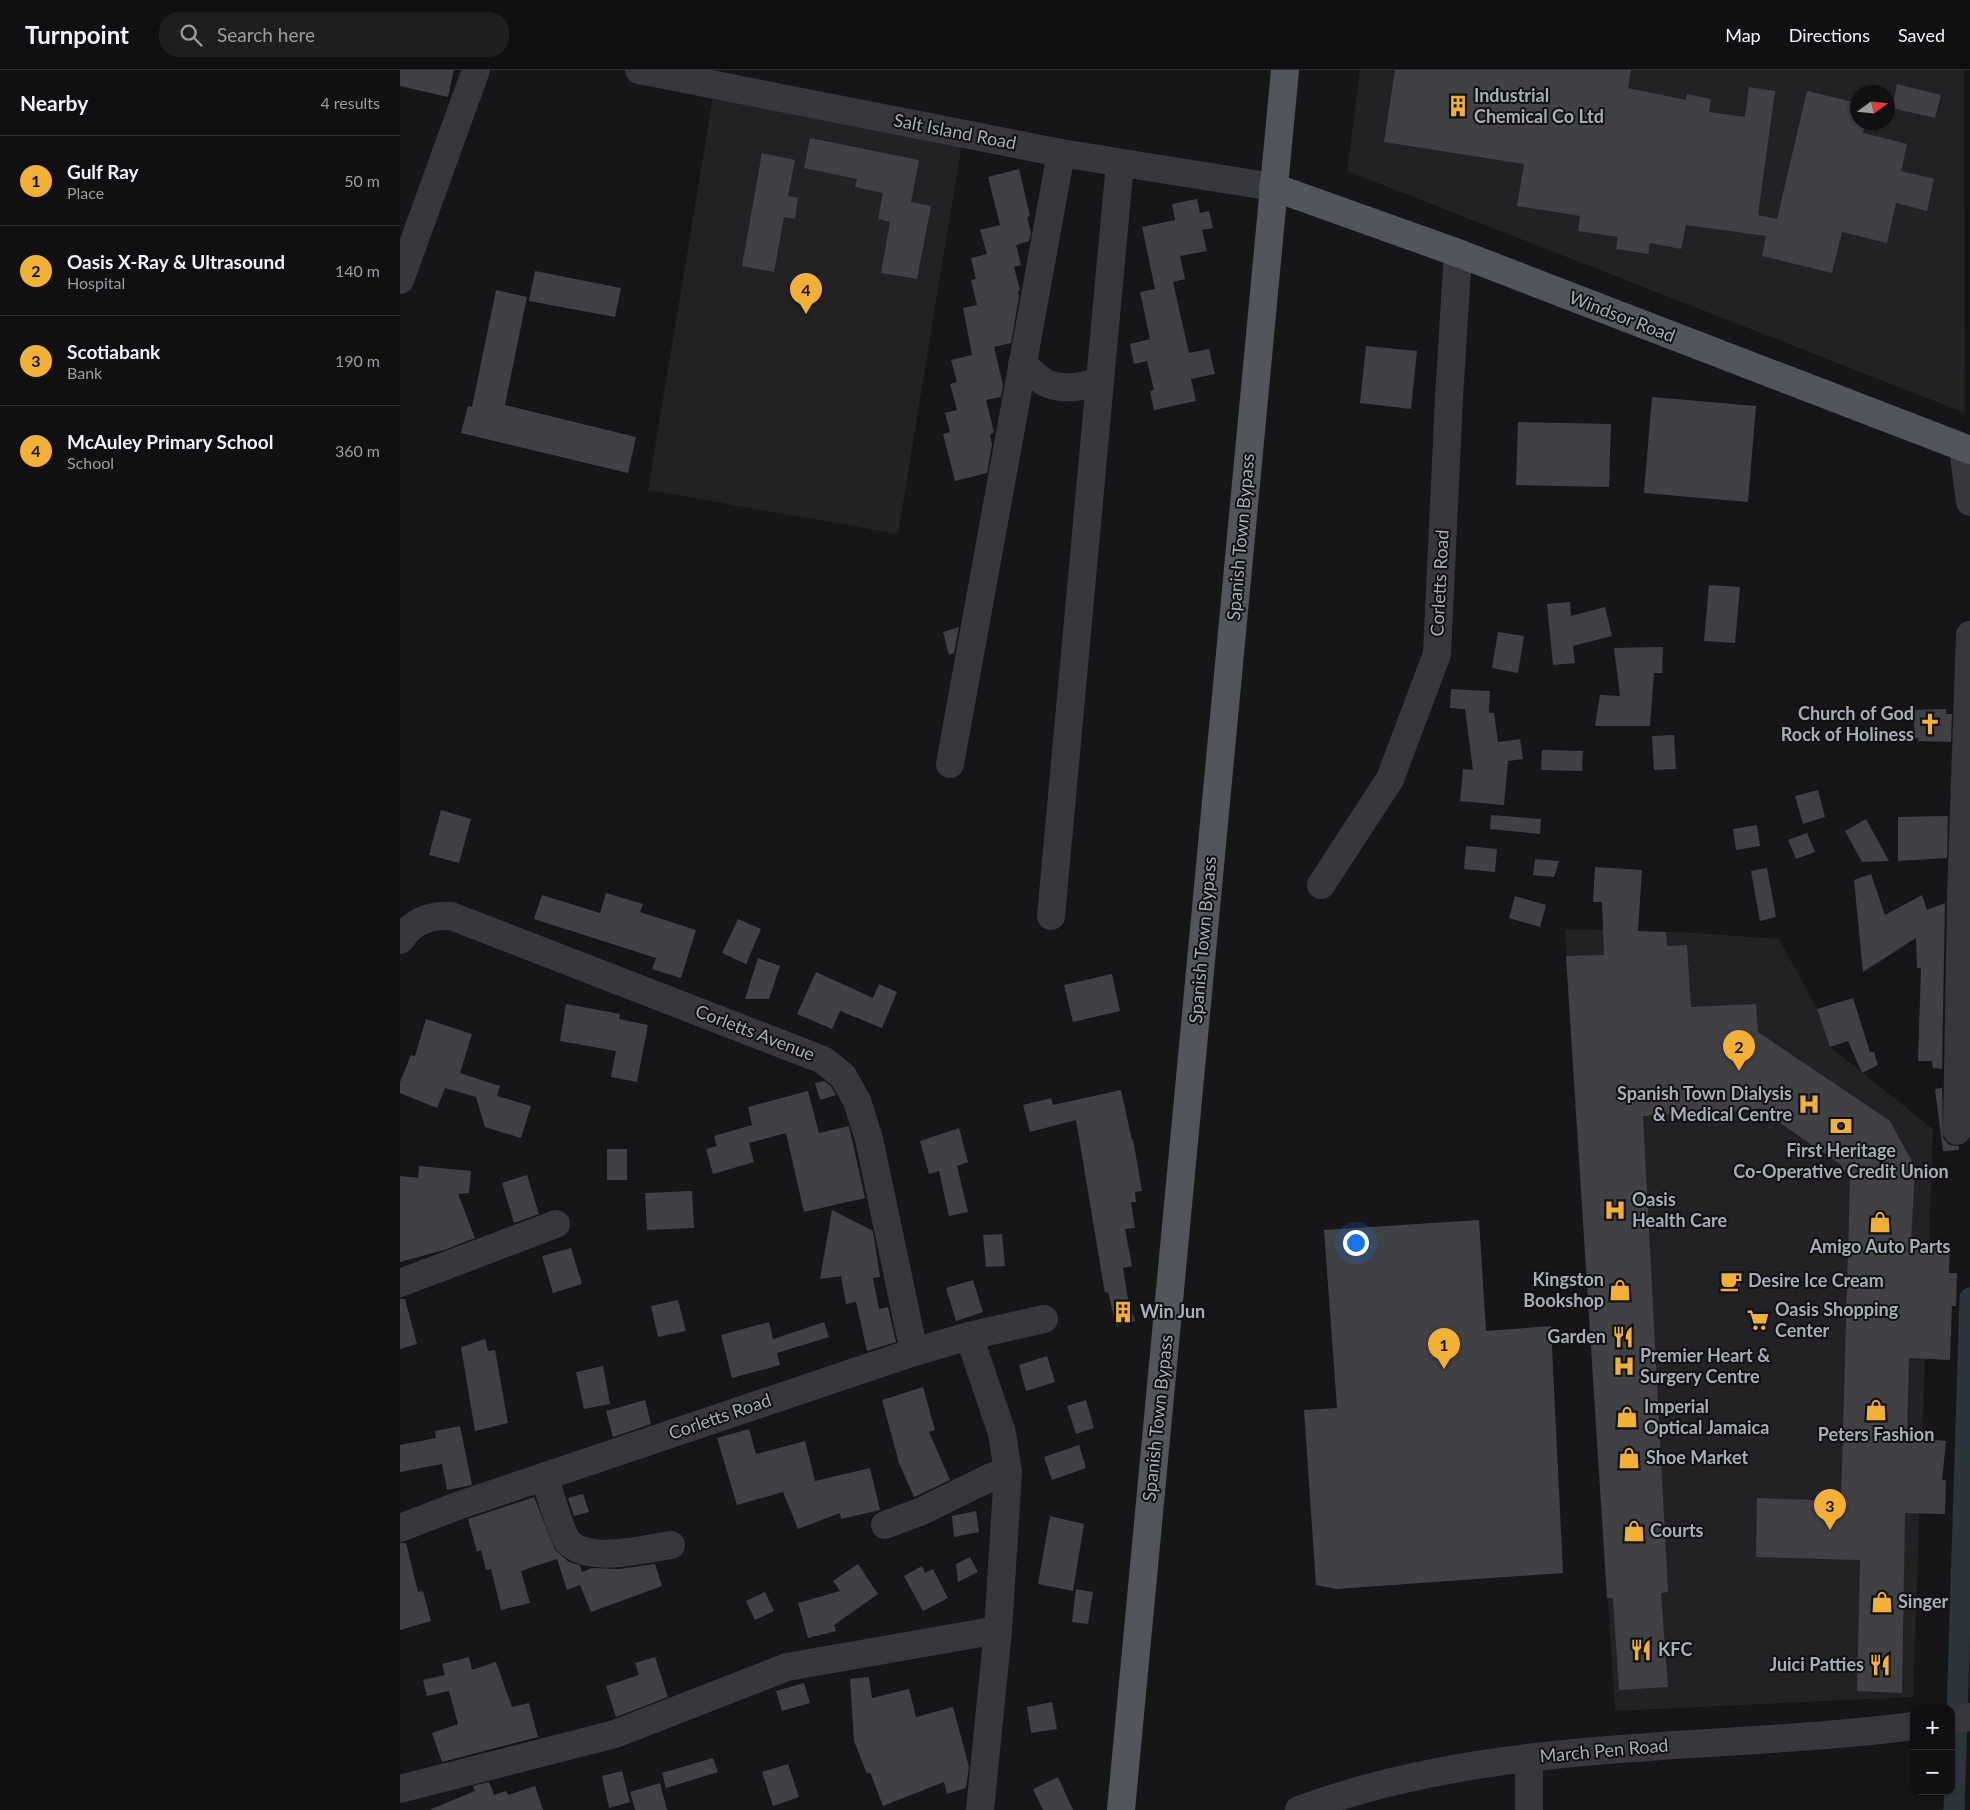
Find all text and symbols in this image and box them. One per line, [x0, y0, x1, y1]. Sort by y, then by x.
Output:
search box [159, 12, 509, 57]
text: Turnpoint [25, 20, 129, 49]
icon: search [177, 21, 205, 49]
text: Search here [217, 23, 315, 46]
text: Map [1725, 24, 1761, 46]
text: Directions [1789, 24, 1870, 46]
text: Saved [1898, 24, 1945, 46]
place label: Industrial Chemical Co Ltd [1474, 84, 1604, 127]
north arrow [1850, 85, 1895, 130]
text: Nearby [20, 90, 88, 115]
text: 4 results [320, 93, 380, 112]
building icon: Industrial Chemical Co Ltd [1445, 93, 1471, 119]
street label: Salt Island Road [892, 108, 1018, 154]
text: Gulf Ray [67, 160, 139, 183]
text: 1 [31, 171, 41, 190]
text: 50 m [344, 171, 380, 190]
text: Place [67, 183, 104, 202]
text: Oasis X-Ray & Ultrasound [67, 250, 285, 273]
text: 2 [31, 261, 41, 280]
text: 140 m [335, 261, 380, 280]
text: Hospital [67, 273, 125, 292]
pin: 4 [790, 273, 822, 314]
street label: Windsor Road [1566, 286, 1678, 346]
text: Scotiabank [67, 340, 160, 363]
text: 3 [31, 351, 41, 370]
text: 190 m [335, 351, 380, 370]
text: Bank [67, 363, 102, 382]
text: McAuley Primary School [67, 430, 273, 453]
text: 4 [31, 441, 41, 460]
text: 360 m [335, 441, 380, 460]
street label: Spanish Town Bypass [1222, 452, 1258, 621]
text: School [67, 453, 114, 472]
street label: Corletts Road [1425, 529, 1453, 637]
place label: Church of God Rock of Holiness [1781, 702, 1914, 745]
church icon: Church of God Rock of Holiness [1917, 711, 1943, 737]
street label: Spanish Town Bypass [1184, 855, 1220, 1024]
street label: Corletts Avenue [693, 999, 818, 1065]
pin: 2 [1723, 1030, 1755, 1071]
place label: Spanish Town Dialysis & Medical Centre [1617, 1082, 1792, 1125]
hospital icon: Spanish Town Dialysis & Medical Centre [1796, 1091, 1822, 1117]
bank icon: First Heritage Co-Operative Credit Union [1828, 1113, 1854, 1139]
place label: First Heritage Co-Operative Credit Union [1733, 1139, 1949, 1182]
place label: Oasis Health Care [1632, 1188, 1728, 1231]
hospital icon: Oasis Health Care [1602, 1197, 1628, 1223]
shop icon: Amigo Auto Parts [1867, 1209, 1893, 1235]
your location [1343, 1230, 1369, 1256]
place label: Amigo Auto Parts [1809, 1235, 1950, 1257]
place label: Kingston Bookshop [1523, 1268, 1604, 1311]
cafe icon: Desire Ice Cream [1718, 1268, 1744, 1294]
place label: Desire Ice Cream [1748, 1269, 1884, 1291]
shop icon: Kingston Bookshop [1607, 1277, 1633, 1303]
place label: Oasis Shopping Center [1775, 1298, 1899, 1341]
building icon: Win Jun [1110, 1299, 1136, 1325]
place label: Win Jun [1140, 1300, 1205, 1322]
supermarket icon: Oasis Shopping Center [1745, 1307, 1771, 1333]
restaurant icon: Garden [1610, 1324, 1636, 1350]
place label: Garden [1547, 1325, 1606, 1347]
pin: 1 [1428, 1328, 1460, 1369]
street label: Spanish Town Bypass [1137, 1333, 1177, 1502]
place label: Premier Heart & Surgery Centre [1640, 1344, 1770, 1387]
hospital icon: Premier Heart & Surgery Centre [1611, 1353, 1637, 1379]
street label: Corletts Road [666, 1388, 774, 1444]
place label: Imperial Optical Jamaica [1644, 1395, 1769, 1438]
shop icon: Peters Fashion [1863, 1397, 1889, 1423]
shop icon: Imperial Optical Jamaica [1614, 1404, 1640, 1430]
place label: Peters Fashion [1818, 1423, 1934, 1445]
shop icon: Shoe Market [1616, 1445, 1642, 1471]
place label: Shoe Market [1646, 1446, 1749, 1468]
pin: 3 [1814, 1489, 1846, 1530]
shop icon: Courts [1621, 1518, 1647, 1544]
place label: Courts [1650, 1519, 1704, 1541]
shop icon: Singer [1869, 1589, 1895, 1615]
place label: Singer [1898, 1590, 1949, 1612]
restaurant icon: KFC [1628, 1637, 1654, 1663]
place label: KFC [1658, 1638, 1692, 1660]
restaurant icon: Juici Patties [1867, 1652, 1893, 1678]
place label: Juici Patties [1769, 1653, 1864, 1675]
map controls [1910, 1705, 1955, 1795]
button: + [1910, 1705, 1955, 1750]
street label: March Pen Road [1539, 1733, 1669, 1767]
button: − [1910, 1750, 1955, 1795]

